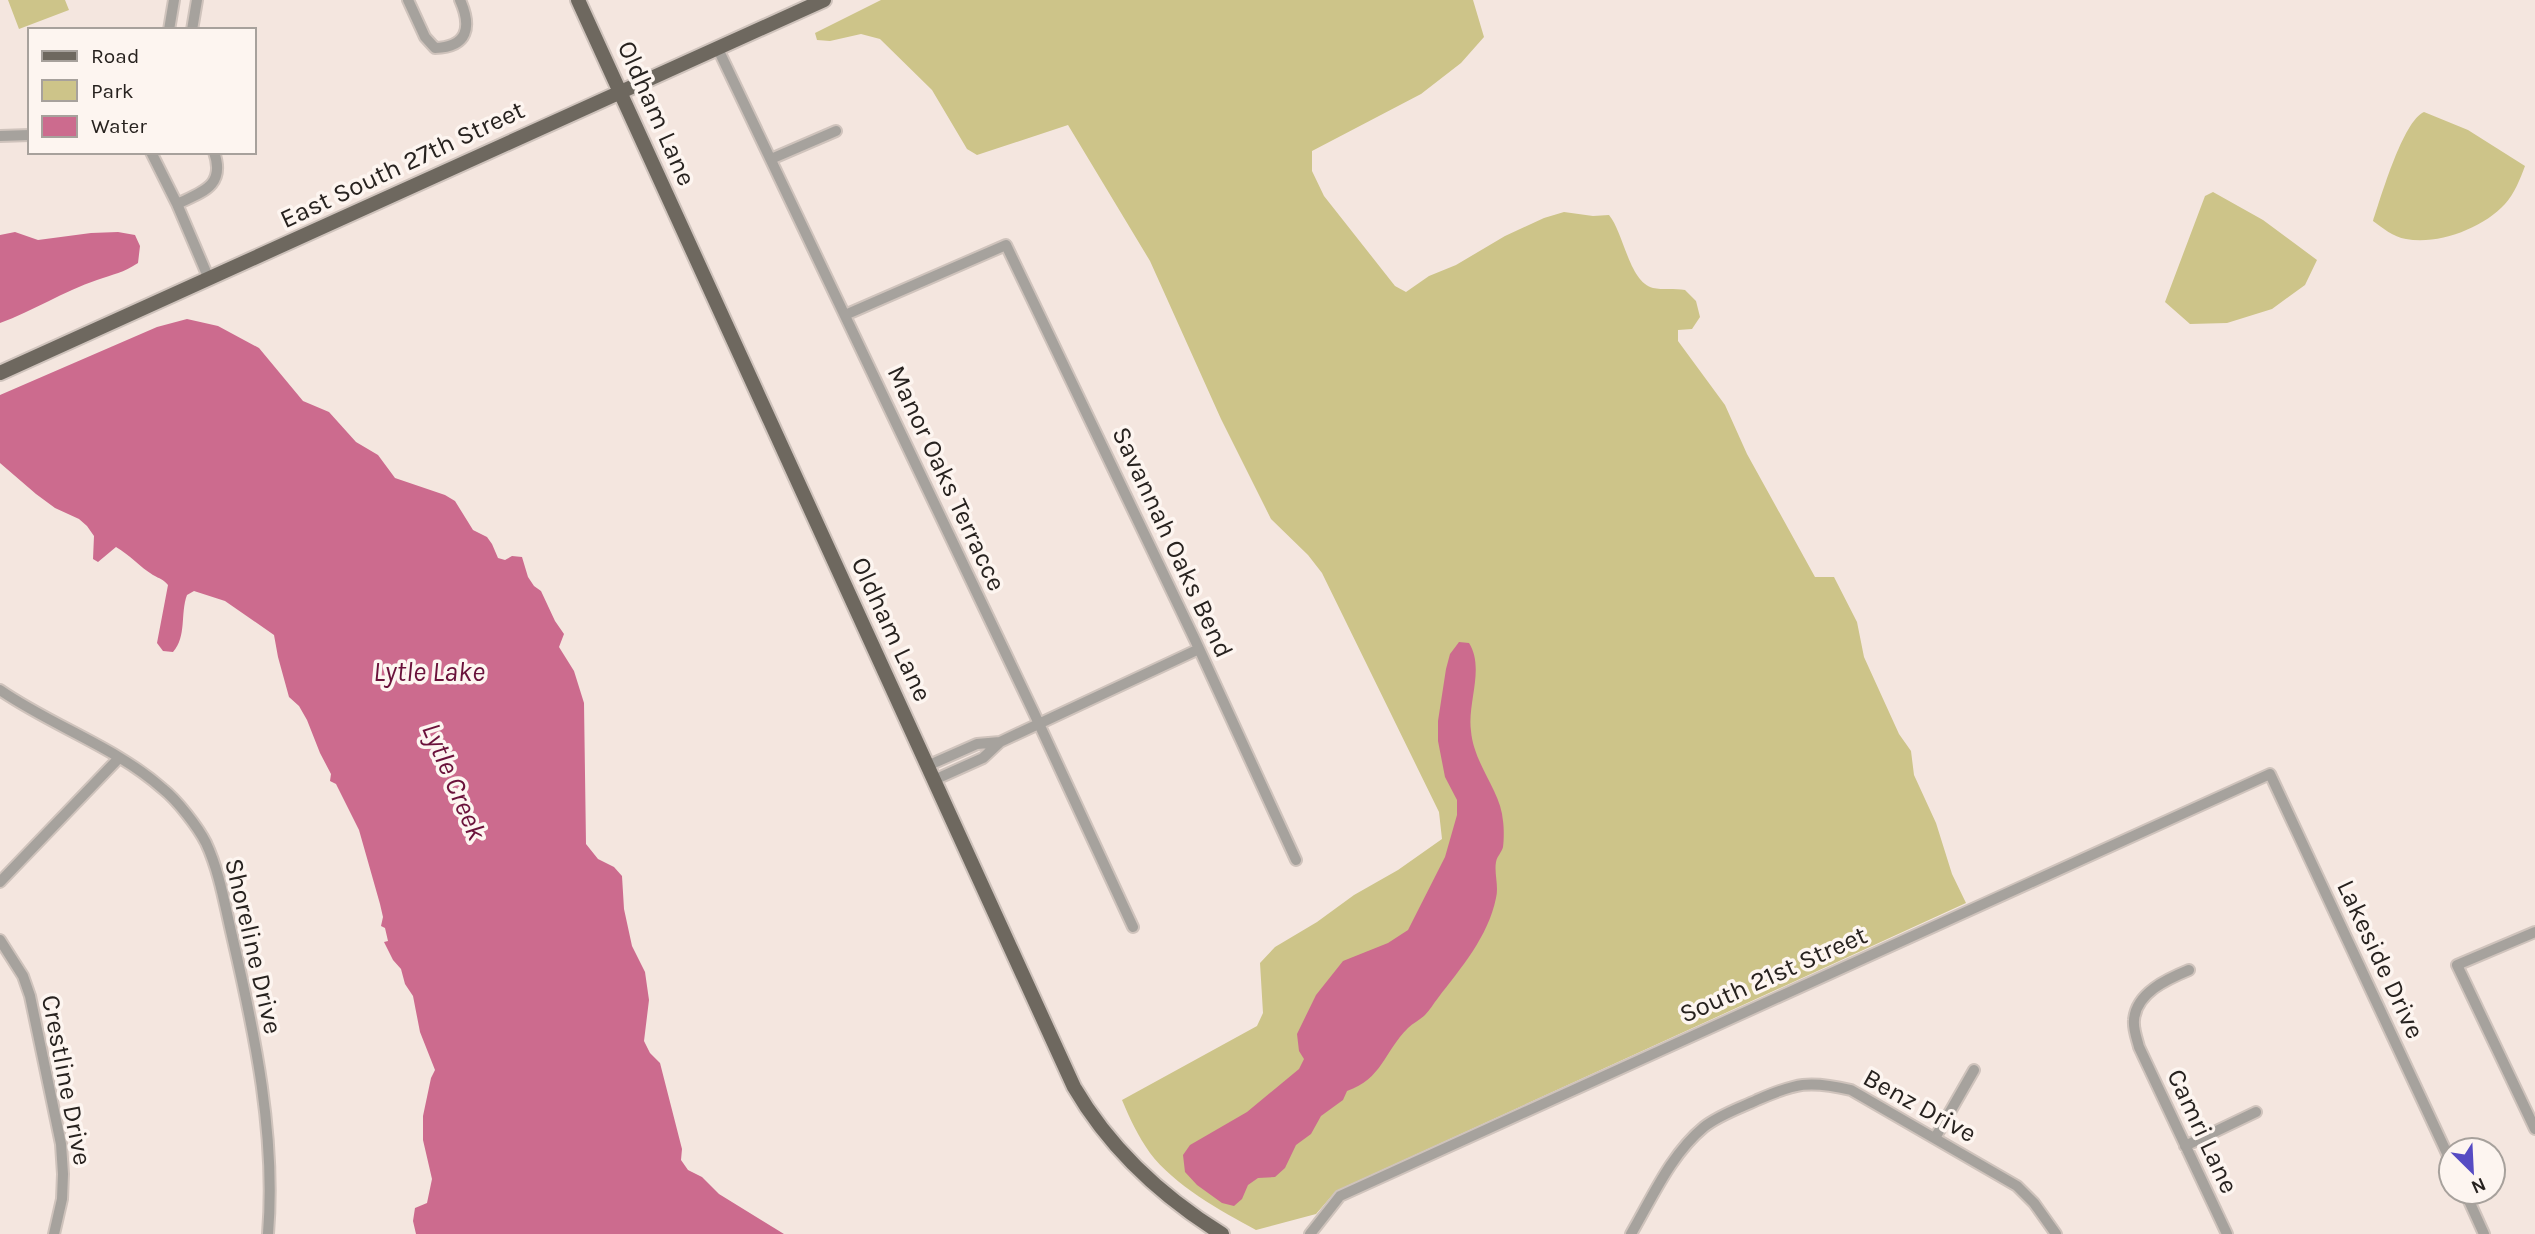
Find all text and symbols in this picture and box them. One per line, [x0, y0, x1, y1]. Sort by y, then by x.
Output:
legend [28, 28, 256, 154]
street label: Oldham Lane [611, 36, 702, 191]
text: Road [91, 44, 139, 68]
text: Park [91, 79, 134, 103]
street label: East South 27th Street [275, 94, 530, 235]
text: Water [91, 114, 147, 138]
street label: Manor Oaks Terracce [881, 361, 1012, 596]
street label: Savannah Oaks Bend [1105, 422, 1240, 663]
street label: Oldham Lane [845, 552, 938, 706]
water label: Lytle Lake [373, 655, 485, 688]
water label: Lytle Creek [415, 718, 494, 846]
street label: Shoreline Drive [218, 855, 289, 1037]
street label: Lakeside Drive [2330, 875, 2431, 1043]
street label: South 21st Street [1675, 919, 1872, 1030]
street label: Crestline Drive [35, 992, 98, 1168]
street label: Benz Drive [1858, 1062, 1982, 1149]
street label: Camri Lane [2160, 1064, 2245, 1198]
north arrow [2437, 1136, 2507, 1206]
text: N [2468, 1173, 2489, 1198]

